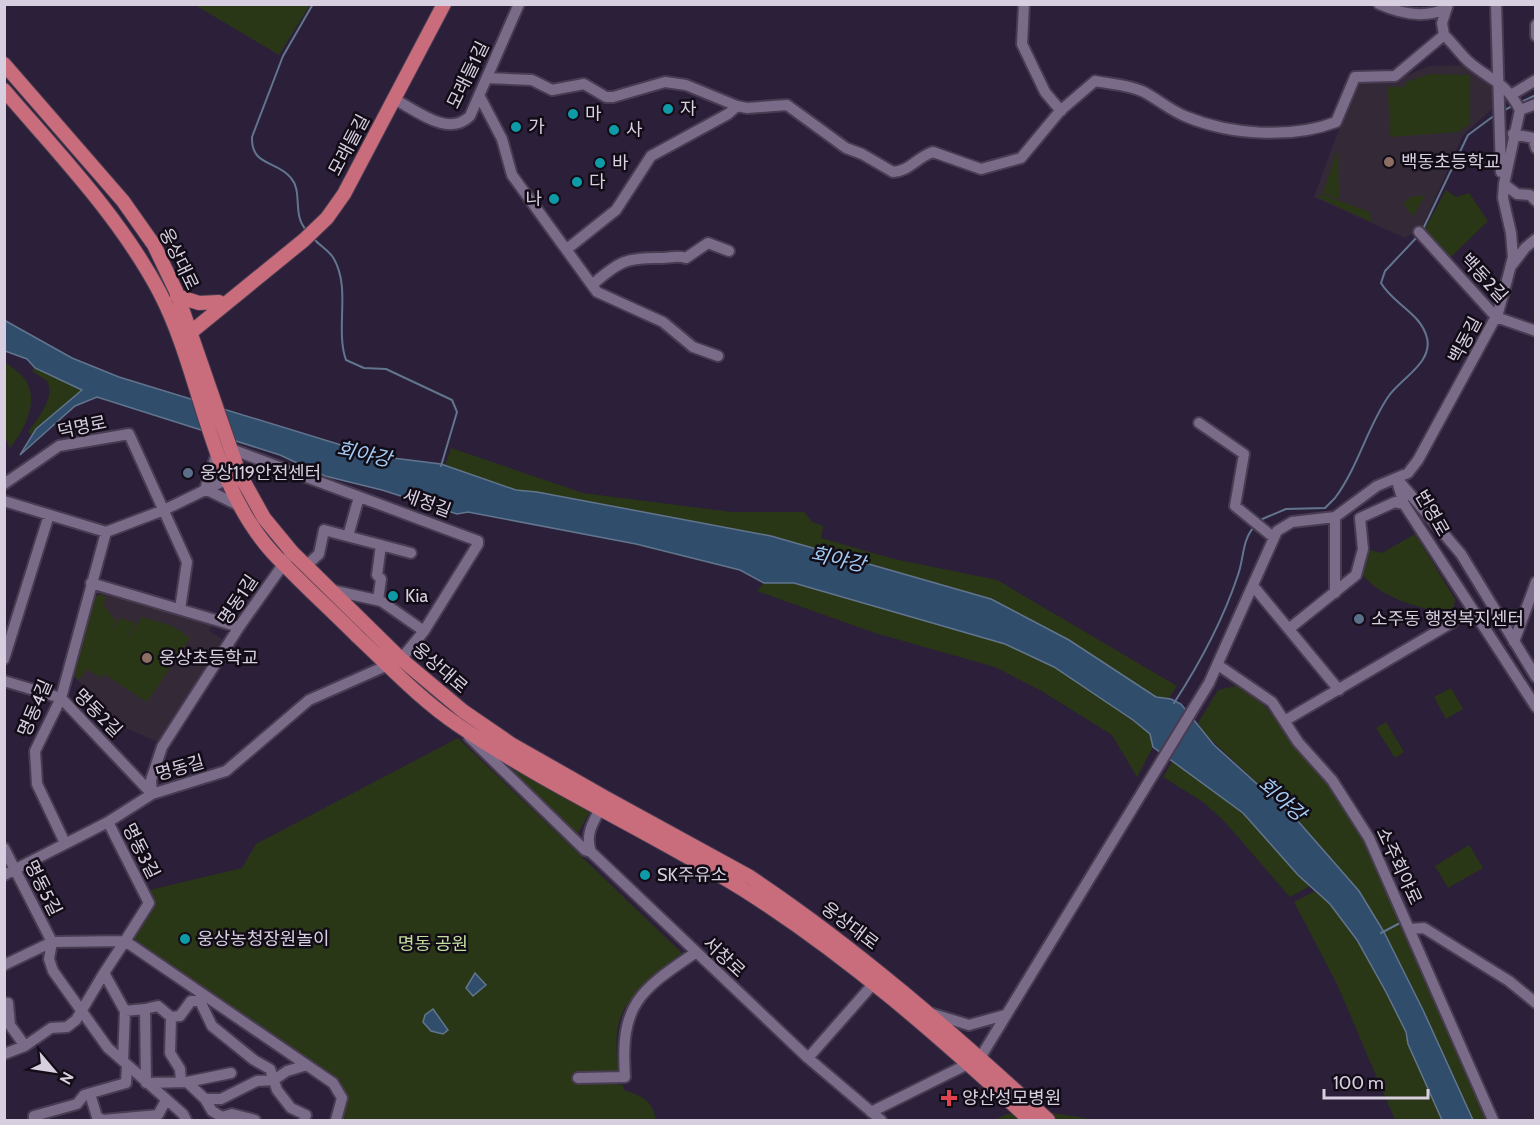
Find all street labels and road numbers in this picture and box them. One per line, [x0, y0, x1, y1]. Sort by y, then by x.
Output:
street label: 모래들1길 [442, 38, 494, 112]
street label: 모래들길 [324, 111, 374, 179]
street label: 웅상대로 [155, 224, 203, 294]
street label: 백동2길 [1456, 249, 1512, 307]
street label: 백동길 [1444, 313, 1486, 367]
street label: 덕명로 [55, 411, 109, 443]
street label: 세정길 [400, 484, 454, 522]
street label: 번영로 [1410, 486, 1454, 540]
street label: 명동1길 [213, 571, 263, 629]
street label: 웅상대로 [408, 638, 472, 698]
street label: 명동4길 [13, 676, 57, 740]
street label: 명동2길 [69, 684, 127, 742]
street label: 명동길 [153, 751, 207, 785]
street label: 명동3길 [118, 820, 164, 882]
street label: 소주회야로 [1372, 824, 1426, 908]
street label: 명동5길 [20, 857, 66, 919]
street label: 웅상대로 [817, 897, 883, 955]
street label: 서창로 [698, 932, 750, 982]

